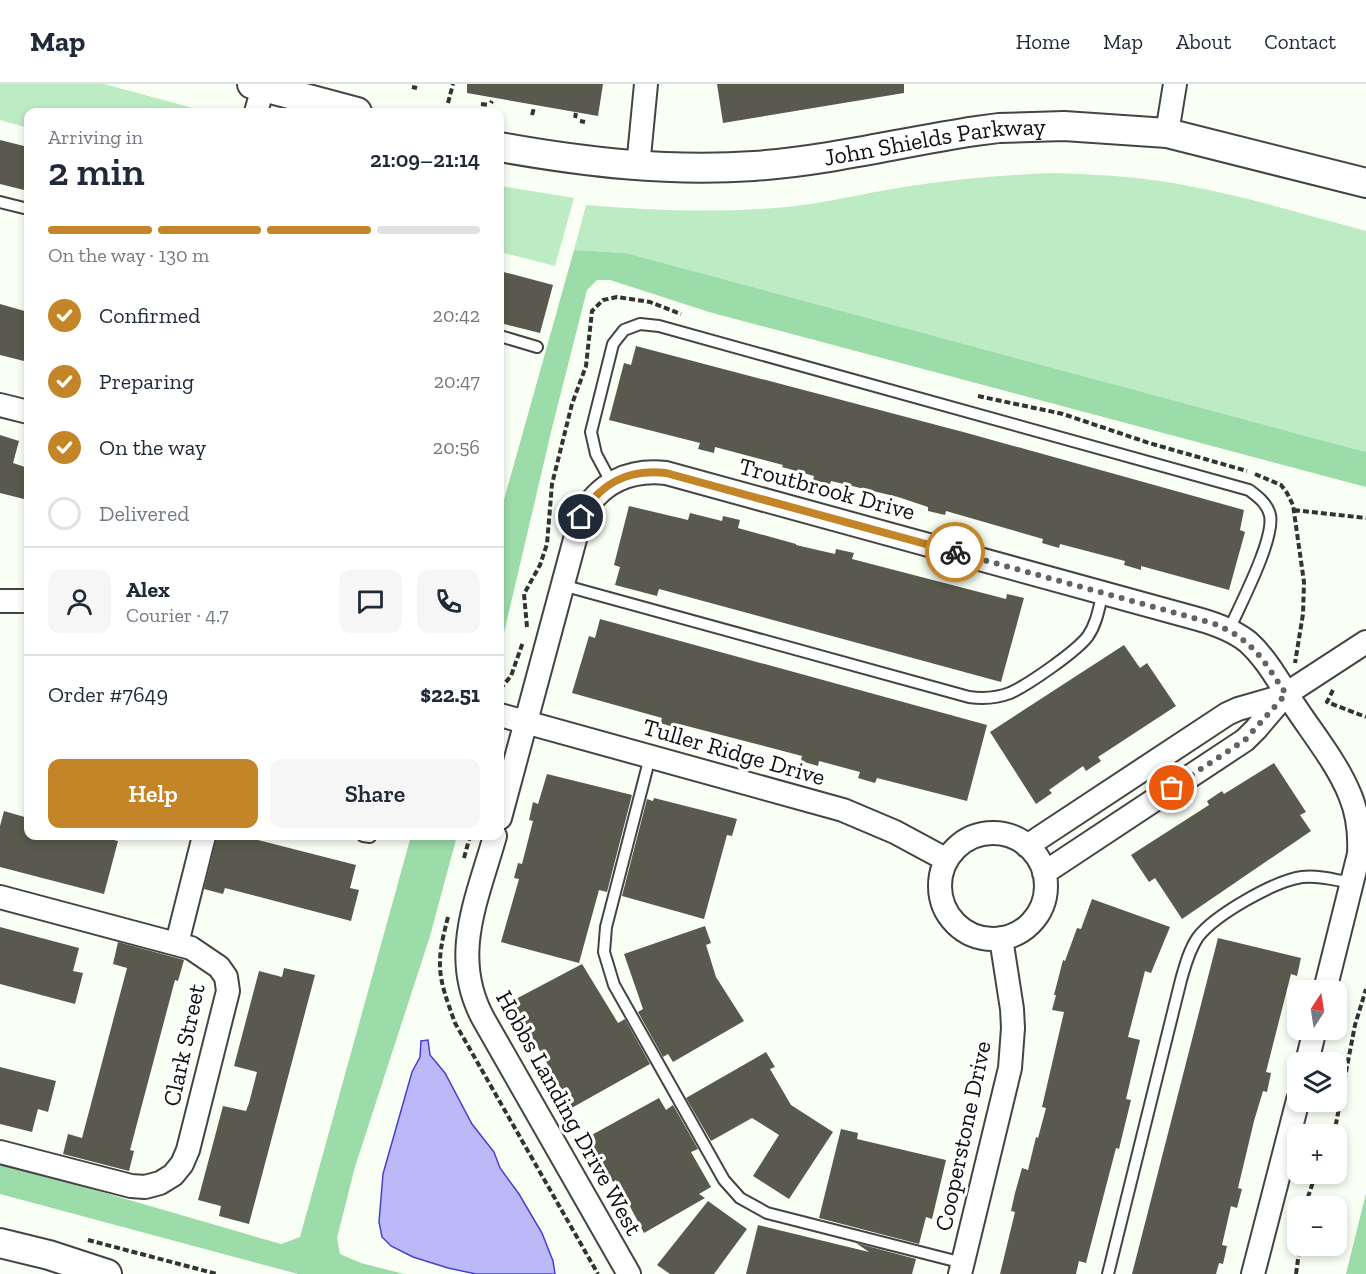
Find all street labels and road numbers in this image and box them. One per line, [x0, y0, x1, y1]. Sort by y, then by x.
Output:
street label: John Shields Parkway [821, 112, 1047, 172]
street label: Troutbrook Drive [736, 451, 918, 526]
street label: Tuller Ridge Drive [639, 712, 829, 791]
street label: Clark Street [156, 981, 211, 1109]
street label: Hobbs Landing Drive West [490, 985, 649, 1240]
street label: Cooperstone Drive [928, 1038, 997, 1234]

